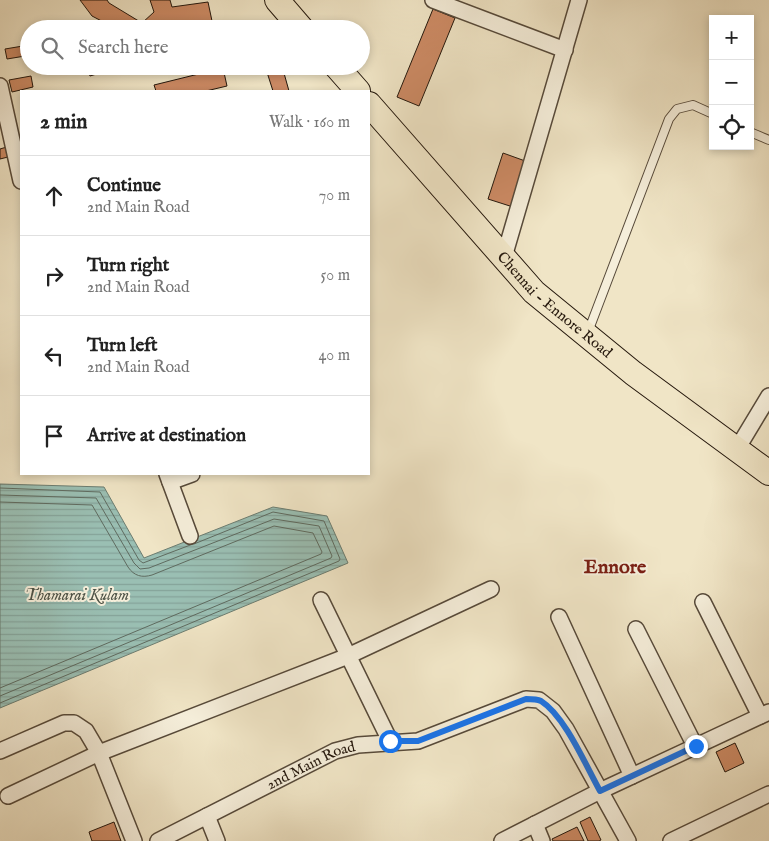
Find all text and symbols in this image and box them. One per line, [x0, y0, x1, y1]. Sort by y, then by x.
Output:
map controls [709, 15, 754, 150]
button: + [709, 15, 754, 60]
search box [20, 20, 370, 75]
icon: search [38, 34, 66, 62]
text: Search here [78, 36, 169, 60]
button: − [709, 60, 754, 105]
button: locate [709, 105, 754, 150]
text: 2 min [40, 109, 87, 136]
text: Walk · 160 m [269, 113, 350, 133]
text: Continue [87, 174, 161, 198]
icon: ahead [40, 182, 68, 210]
text: 70 m [319, 186, 350, 206]
text: 2nd Main Road [87, 198, 189, 218]
street label: Chennai - Ennore Road [493, 248, 617, 363]
text: Turn right [87, 254, 169, 278]
icon: right [40, 262, 68, 290]
text: 50 m [321, 266, 350, 286]
text: 2nd Main Road [87, 278, 189, 298]
text: Turn left [87, 334, 158, 358]
icon: left [40, 342, 68, 370]
text: 40 m [318, 346, 350, 366]
text: 2nd Main Road [87, 358, 189, 378]
icon: arrive [40, 422, 68, 450]
text: Arrive at destination [87, 424, 246, 448]
district label: Ennore [584, 555, 647, 580]
water label: Thamarai Kulam [25, 586, 129, 606]
route start [379, 730, 402, 753]
route end [685, 735, 708, 758]
street label: 2nd Main Road [263, 737, 358, 794]

